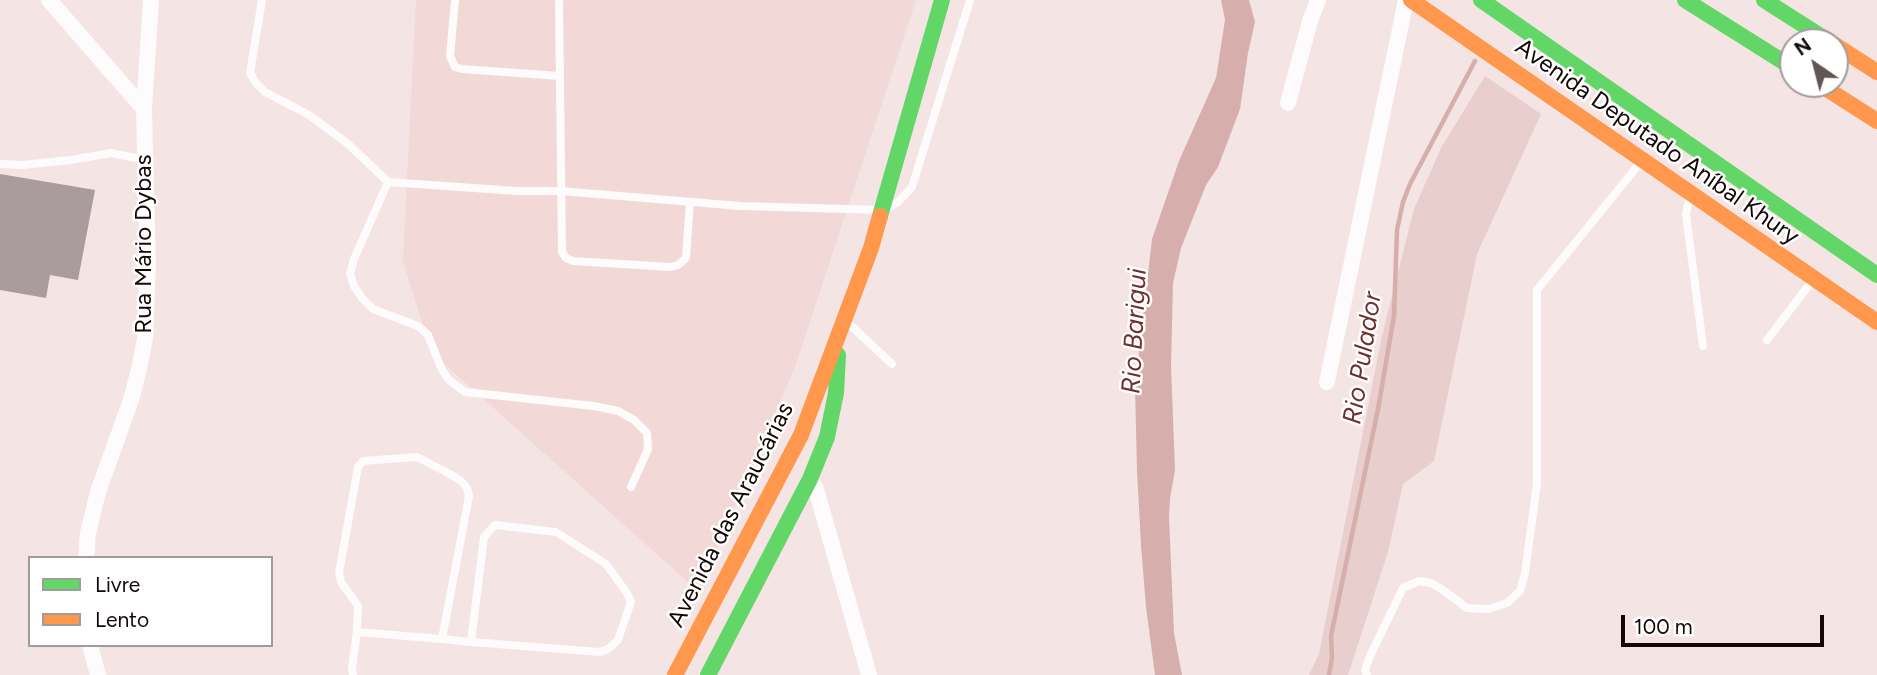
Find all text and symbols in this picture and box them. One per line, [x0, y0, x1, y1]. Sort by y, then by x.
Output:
north arrow [1779, 28, 1849, 98]
street label: Avenida Deputado Aníbal Khury [1510, 33, 1804, 251]
text: N [1790, 33, 1815, 61]
street label: Rua Mário Dybas [130, 154, 158, 334]
water label: Rio Barigui [1116, 267, 1154, 395]
water label: Rio Pulador [1337, 290, 1389, 426]
street label: Avenida das Araucárias [662, 398, 800, 632]
legend [28, 556, 273, 647]
text: Livre [95, 572, 140, 597]
scale bar [1625, 602, 1828, 646]
text: Lento [95, 607, 149, 632]
text: 100 m [1634, 614, 1693, 639]

